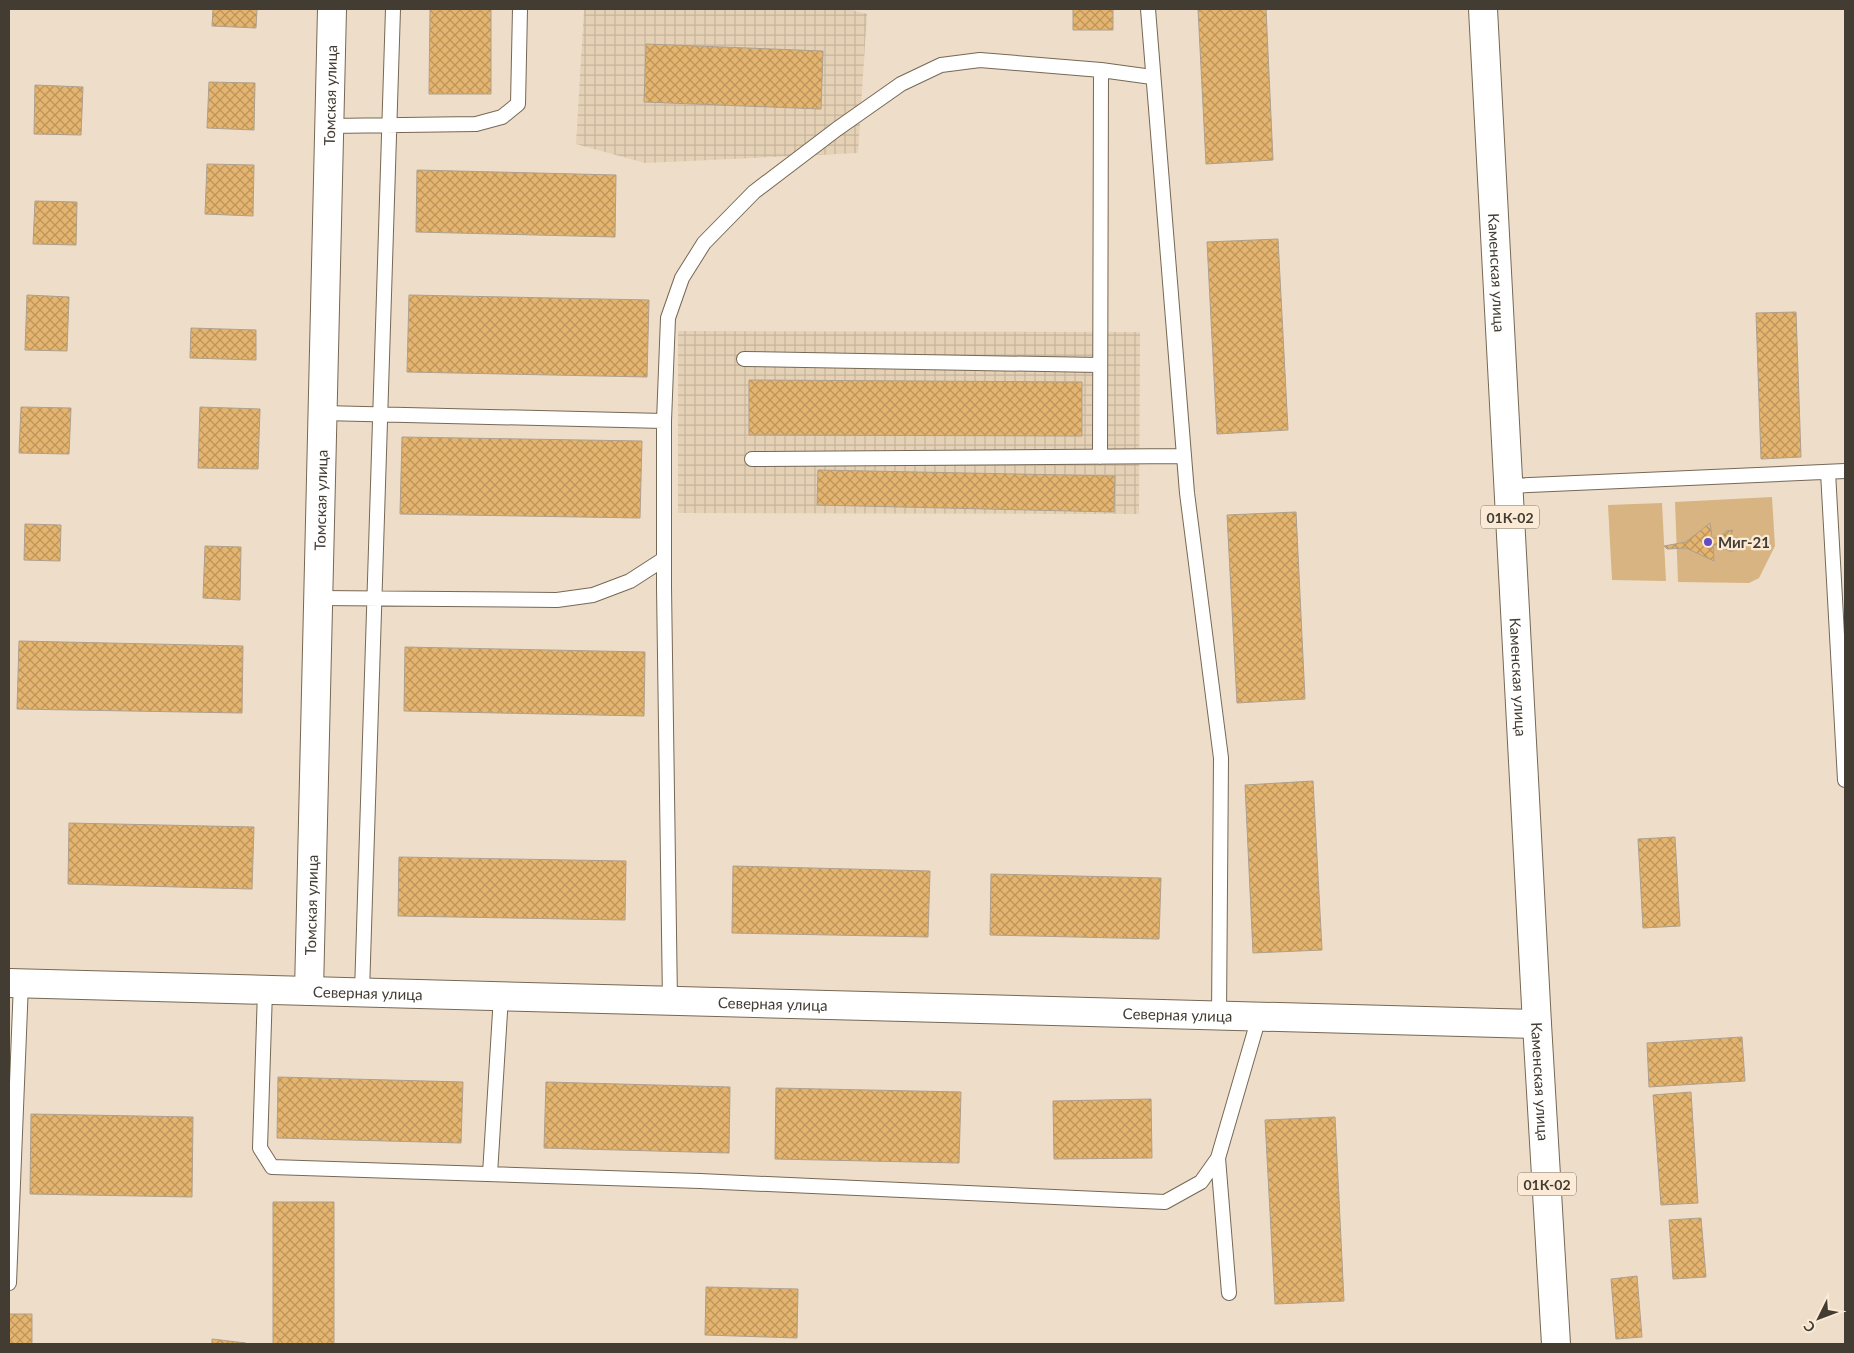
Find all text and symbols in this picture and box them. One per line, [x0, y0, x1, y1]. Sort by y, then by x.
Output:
street label: Томская улица [320, 45, 340, 146]
street label: Каменская улица [1485, 213, 1509, 333]
street label: Томская улица [310, 450, 331, 551]
road number: 01К-02 [1481, 506, 1539, 528]
place label: Миг-21 [1718, 533, 1770, 551]
marker: Миг-21 [1702, 536, 1714, 548]
street label: Каменская улица [1506, 617, 1531, 737]
street label: Томская улица [301, 854, 321, 956]
street label: Северная улица [313, 982, 423, 1003]
street label: Северная улица [718, 993, 828, 1014]
street label: Северная улица [1122, 1004, 1233, 1025]
street label: Каменская улица [1528, 1022, 1553, 1141]
road number: 01К-02 [1518, 1172, 1576, 1196]
north arrow [1794, 1293, 1844, 1343]
text: С [1799, 1317, 1818, 1336]

